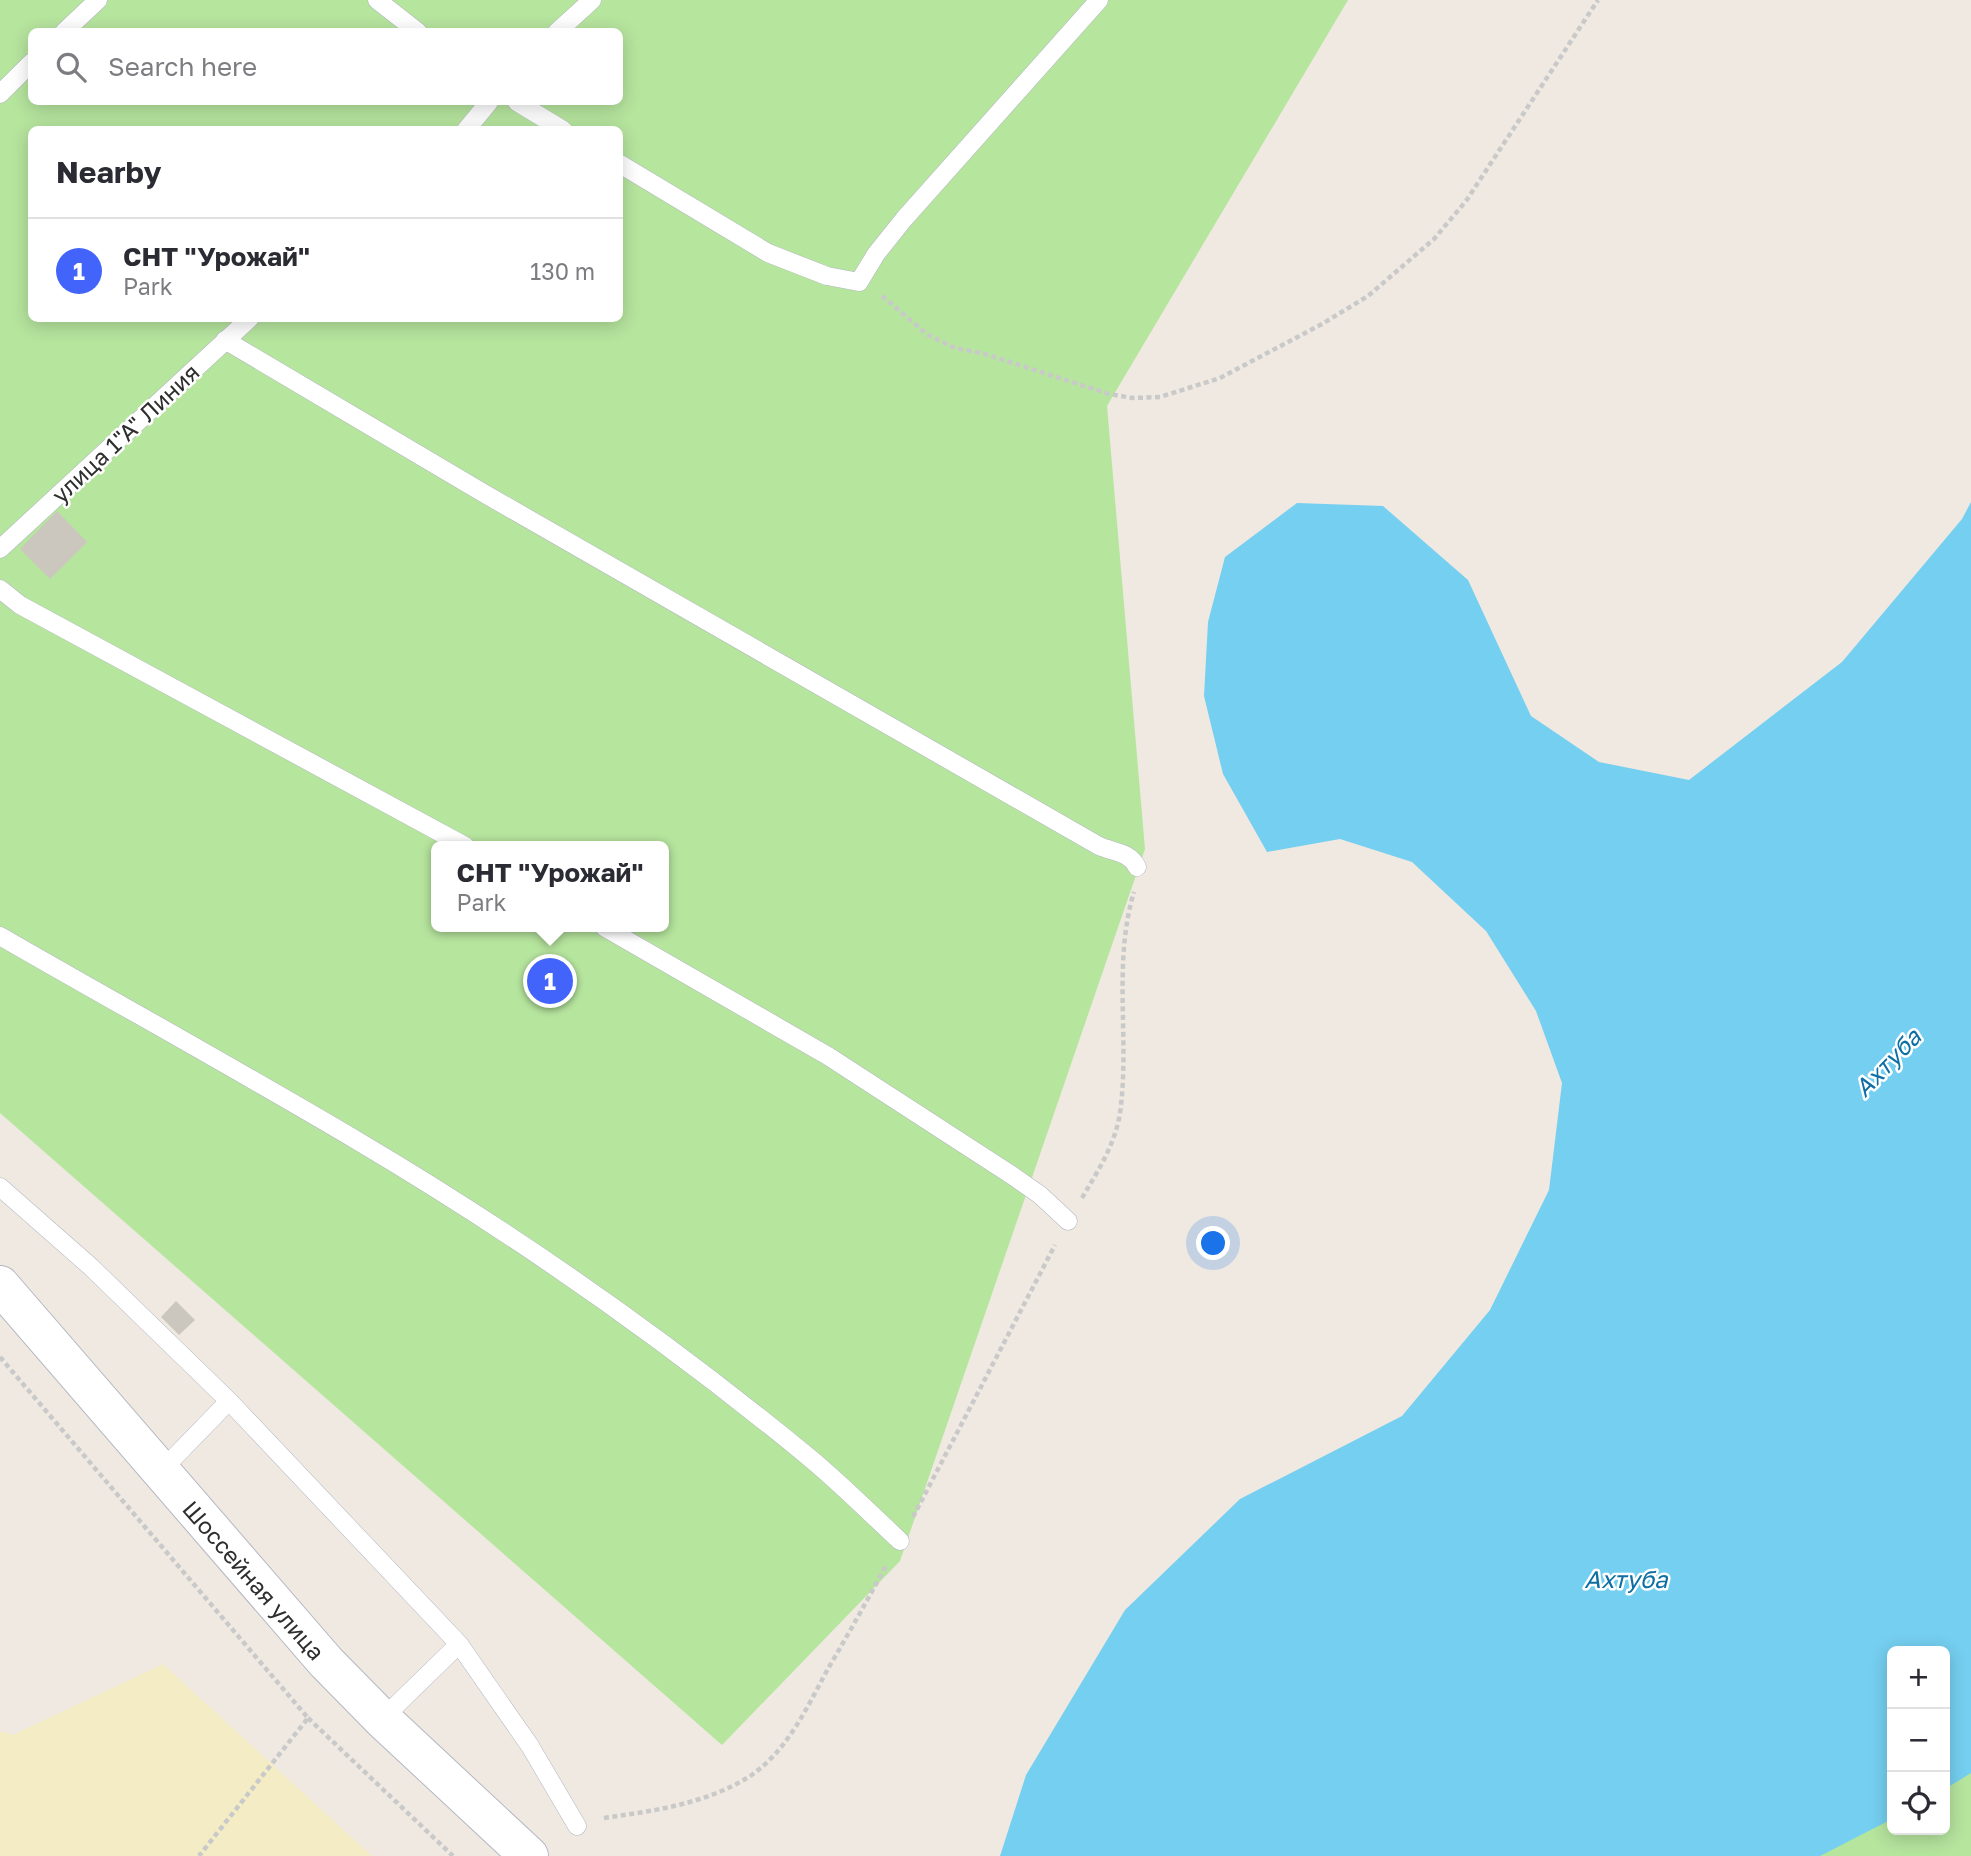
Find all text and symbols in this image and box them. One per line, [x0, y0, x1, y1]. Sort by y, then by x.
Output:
search box [28, 28, 623, 105]
icon: search [52, 48, 90, 86]
text: Search here [108, 51, 257, 82]
text: Nearby [56, 154, 161, 190]
text: СНТ "Урожай" [123, 241, 310, 272]
text: 1 [73, 257, 85, 285]
text: 130 m [530, 257, 595, 285]
text: Park [123, 272, 173, 300]
street label: улица 1"А" Линия [45, 358, 205, 508]
popup [431, 841, 669, 932]
text: СНТ "Урожай" [457, 857, 643, 888]
text: Park [457, 888, 506, 916]
pin: 1 [527, 955, 573, 1007]
water label: Ахтуба [1848, 1021, 1928, 1103]
your location [1196, 1226, 1230, 1260]
street label: Шоссейная улица [177, 1495, 331, 1665]
water label: Ахтуба [1584, 1564, 1669, 1594]
map controls [1887, 1646, 1950, 1835]
button: + [1887, 1646, 1950, 1709]
button: − [1887, 1709, 1950, 1772]
button: locate [1887, 1772, 1950, 1835]

